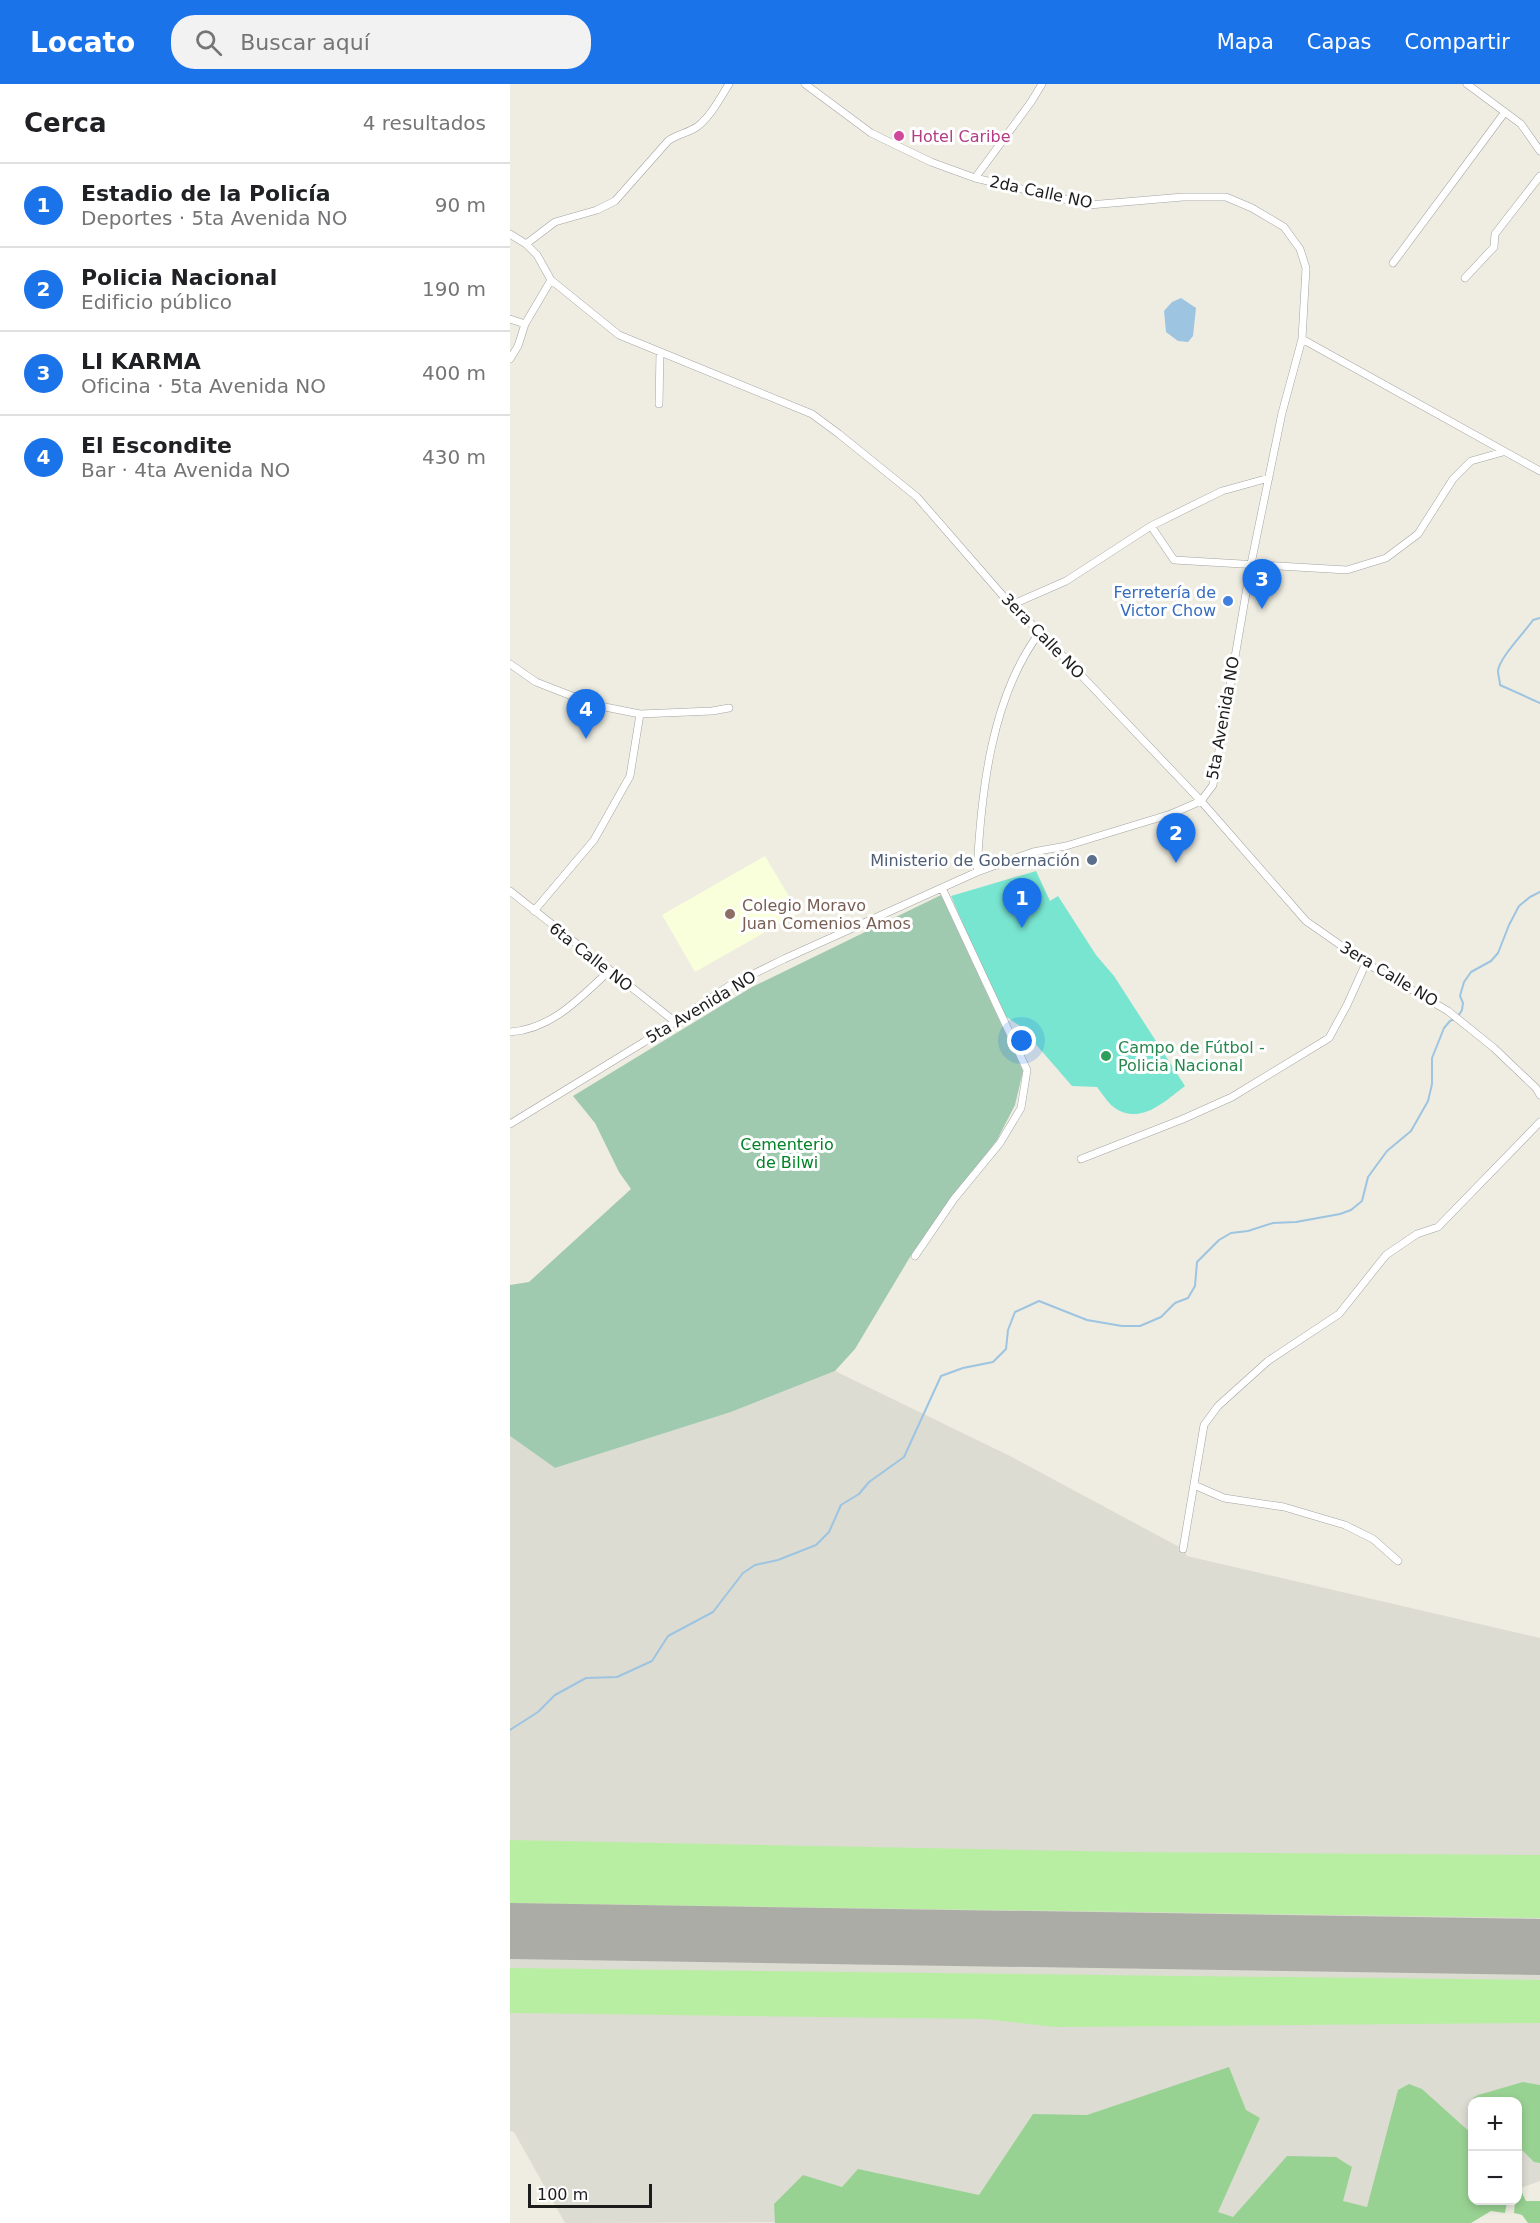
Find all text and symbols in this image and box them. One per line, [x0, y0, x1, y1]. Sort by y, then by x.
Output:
search box [171, 15, 591, 69]
text: Locato [30, 26, 135, 59]
icon: search [192, 26, 225, 59]
text: Buscar aquí [240, 30, 370, 55]
text: Mapa [1217, 30, 1274, 54]
text: Capas [1307, 30, 1371, 54]
text: Compartir [1404, 30, 1510, 54]
text: Cerca [24, 108, 107, 138]
text: 4 resultados [363, 111, 486, 135]
place label: Hotel Caribe [911, 127, 1010, 146]
marker: Hotel Caribe [892, 129, 906, 143]
street label: 2da Calle NO [988, 172, 1094, 212]
text: Estadio de la Policía [81, 181, 331, 206]
text: 1 [37, 193, 50, 217]
text: 90 m [435, 193, 486, 217]
text: Deportes · 5ta Avenida NO [81, 206, 348, 230]
text: Policia Nacional [81, 265, 277, 290]
text: 2 [37, 277, 50, 301]
text: 190 m [422, 277, 486, 301]
text: Edificio público [81, 290, 232, 314]
text: LI KARMA [81, 349, 201, 374]
text: 3 [37, 361, 50, 385]
text: 400 m [422, 361, 486, 385]
text: Oficina · 5ta Avenida NO [81, 374, 326, 398]
text: El Escondite [81, 433, 232, 458]
text: 4 [37, 445, 50, 469]
text: 430 m [422, 445, 486, 469]
text: Bar · 4ta Avenida NO [81, 458, 290, 482]
pin: 3 [1242, 560, 1281, 609]
place label: Ferretería de Victor Chow [1113, 583, 1216, 620]
street label: 3era Calle NO [998, 590, 1088, 682]
marker: Ferretería de Victor Chow [1221, 594, 1235, 608]
street label: 5ta Avenida NO [1203, 655, 1243, 781]
pin: 4 [566, 690, 606, 739]
pin: 2 [1156, 814, 1196, 863]
place label: Ministerio de Gobernación [870, 851, 1080, 870]
marker: Ministerio de Gobernación [1085, 853, 1099, 867]
pin: 1 [1002, 878, 1042, 928]
place label: Colegio Moravo Juan Comenios Amos [741, 896, 911, 933]
marker: Colegio Moravo Juan Comenios Amos [723, 907, 737, 921]
street label: 6ta Calle NO [545, 919, 637, 995]
street label: 3era Calle NO [1337, 937, 1441, 1011]
street label: 5ta Avenida NO [643, 967, 759, 1047]
your location [1007, 1026, 1036, 1055]
place label: Campo de Fútbol - Policia Nacional [1118, 1038, 1265, 1075]
marker: Campo de Fútbol - Policia Nacional [1099, 1049, 1113, 1063]
park label: Cementerio de Bilwi [740, 1135, 834, 1172]
map controls [1468, 2097, 1522, 2205]
button: + [1468, 2097, 1522, 2151]
button: − [1468, 2151, 1522, 2205]
scale bar [528, 2181, 652, 2208]
text: 100 m [537, 2185, 588, 2204]

